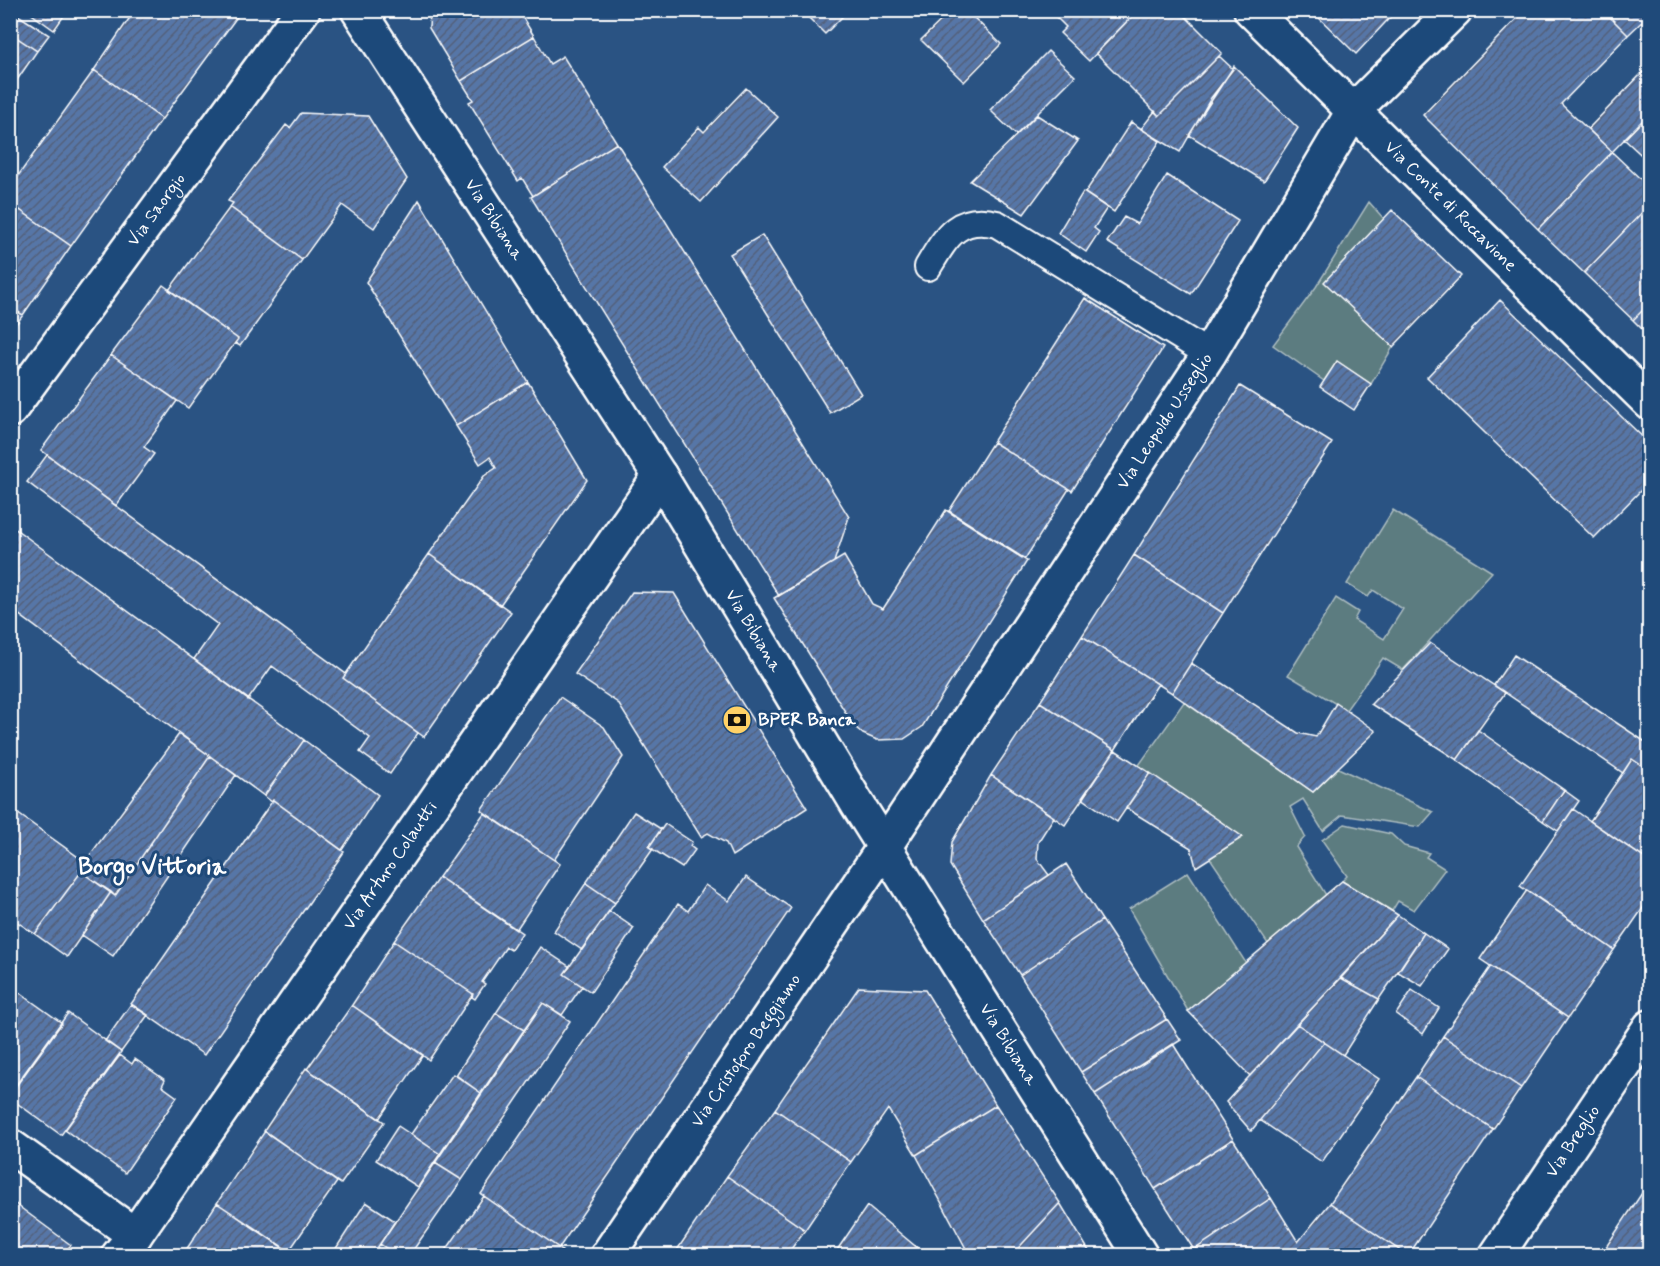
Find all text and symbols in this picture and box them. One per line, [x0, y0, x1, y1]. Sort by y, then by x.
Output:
street label: Via Conte di Roccavione [1379, 136, 1522, 277]
street label: Via Saorgio [122, 168, 192, 251]
street label: Via Bibiana [459, 174, 529, 265]
street label: Via Leopoldo Usseglio [1111, 348, 1218, 494]
street label: Via Bibiana [719, 585, 787, 677]
bank icon: BPER Banca [721, 704, 753, 736]
place label: BPER Banca [758, 708, 857, 732]
street label: Via Arturo Colautti [337, 797, 443, 935]
district label: Borgo Vittoria [78, 852, 227, 886]
street label: Via Cristoforo Beggiamo [686, 969, 807, 1132]
street label: Via Bibiana [973, 999, 1043, 1090]
street label: Via Breglio [1540, 1100, 1606, 1183]

